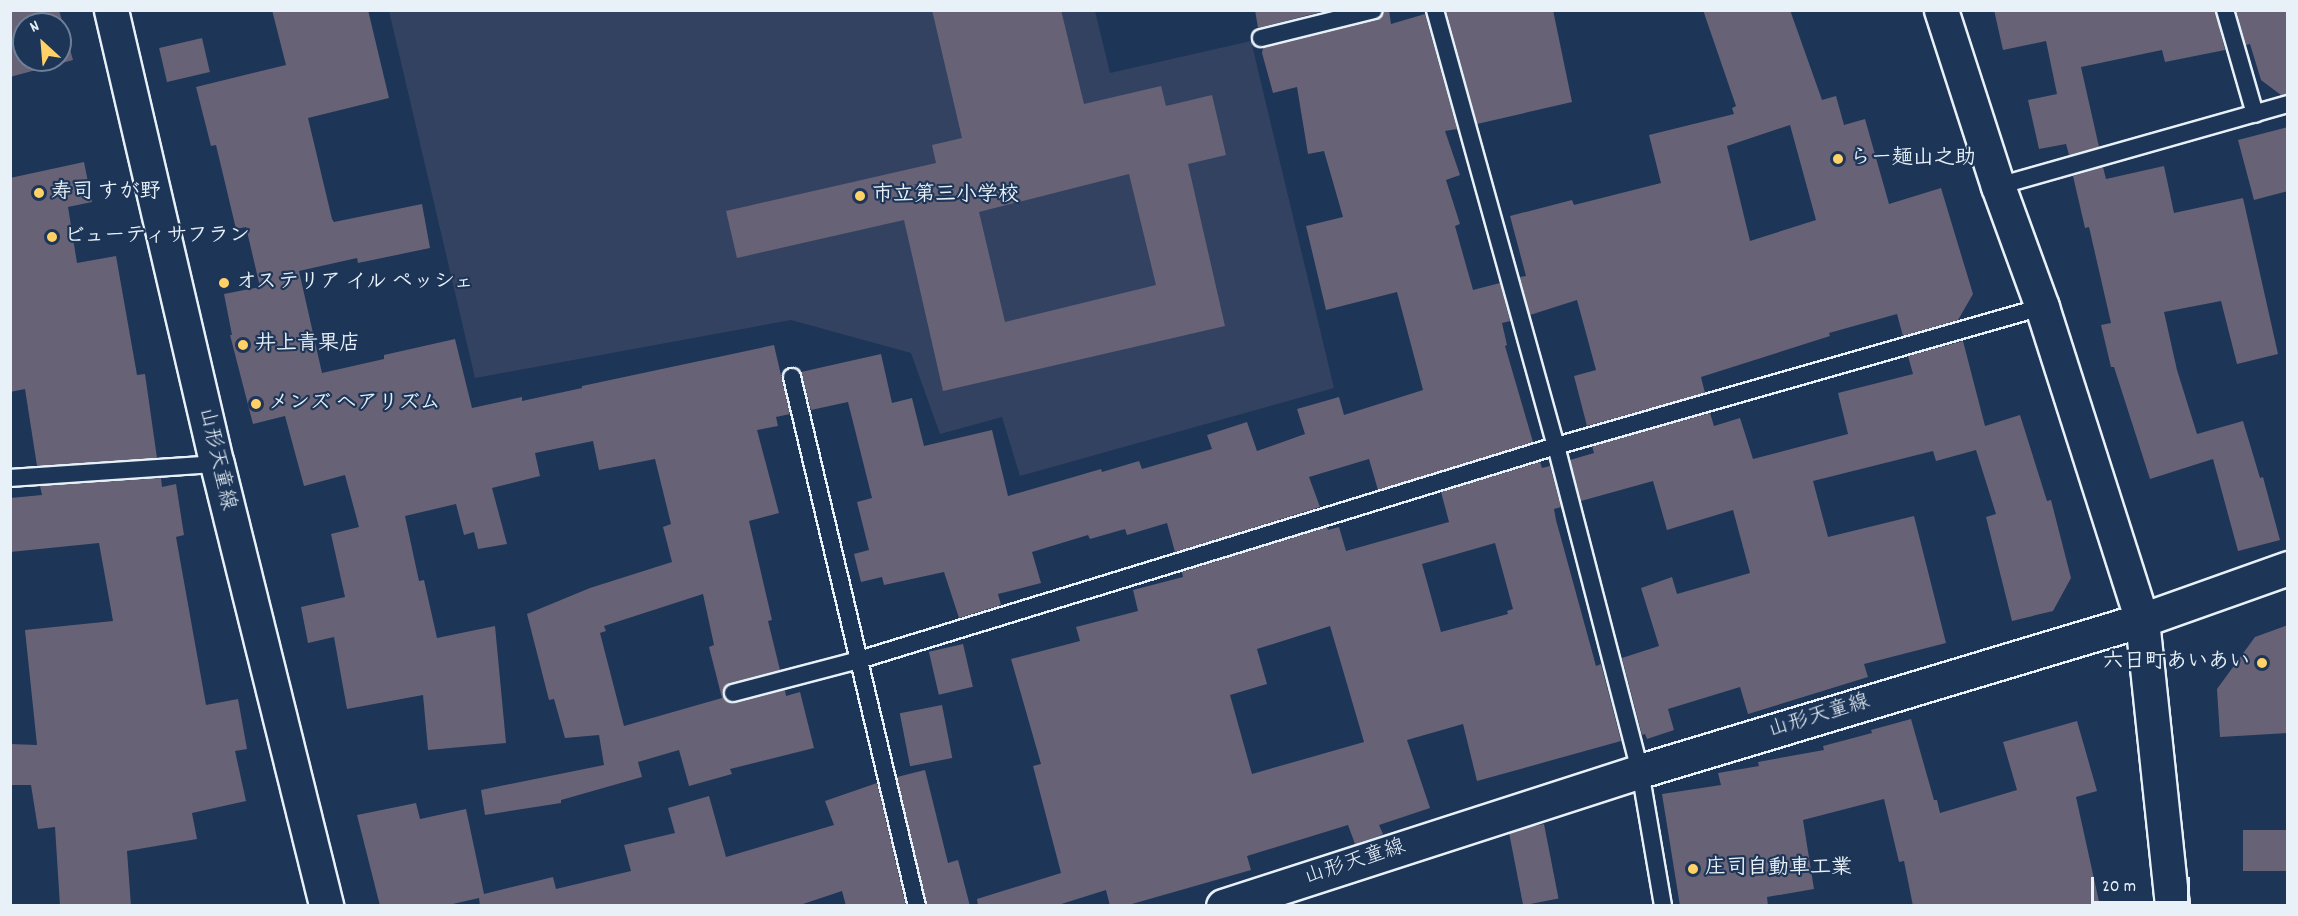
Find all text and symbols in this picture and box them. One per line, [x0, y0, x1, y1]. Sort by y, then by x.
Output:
north arrow [12, 12, 72, 72]
text: N [26, 15, 43, 39]
place label: らー麺山之助 [1850, 146, 1976, 172]
marker: らー麺山之助 [1831, 152, 1845, 166]
place label: 寿司 すが野 [51, 180, 161, 206]
place label: 市立第三小学校 [872, 183, 1019, 209]
marker: 寿司 すが野 [32, 186, 46, 200]
marker: 市立第三小学校 [853, 189, 867, 203]
place label: ビューティサフラン [64, 224, 253, 250]
marker: ビューティサフラン [45, 230, 59, 244]
place label: オステリア イル ペッシェ [236, 270, 477, 296]
marker: オステリア イル ペッシェ [217, 276, 231, 290]
place label: 井上青果店 [255, 332, 360, 358]
marker: 井上青果店 [236, 338, 250, 352]
place label: メンズ ヘアリズム [268, 391, 441, 417]
marker: メンズ ヘアリズム [249, 397, 263, 411]
street label: 山形天童線 [192, 405, 240, 513]
place label: 六日町あいあい [2103, 650, 2250, 676]
marker: 六日町あいあい [2255, 656, 2269, 670]
street label: 山形天童線 [1765, 690, 1873, 744]
street label: 山形天童線 [1301, 835, 1409, 891]
place label: 庄司自動車工業 [1705, 856, 1852, 882]
marker: 庄司自動車工業 [1686, 862, 1700, 876]
scale bar [2094, 865, 2193, 903]
text: 20 m [2102, 875, 2136, 900]

